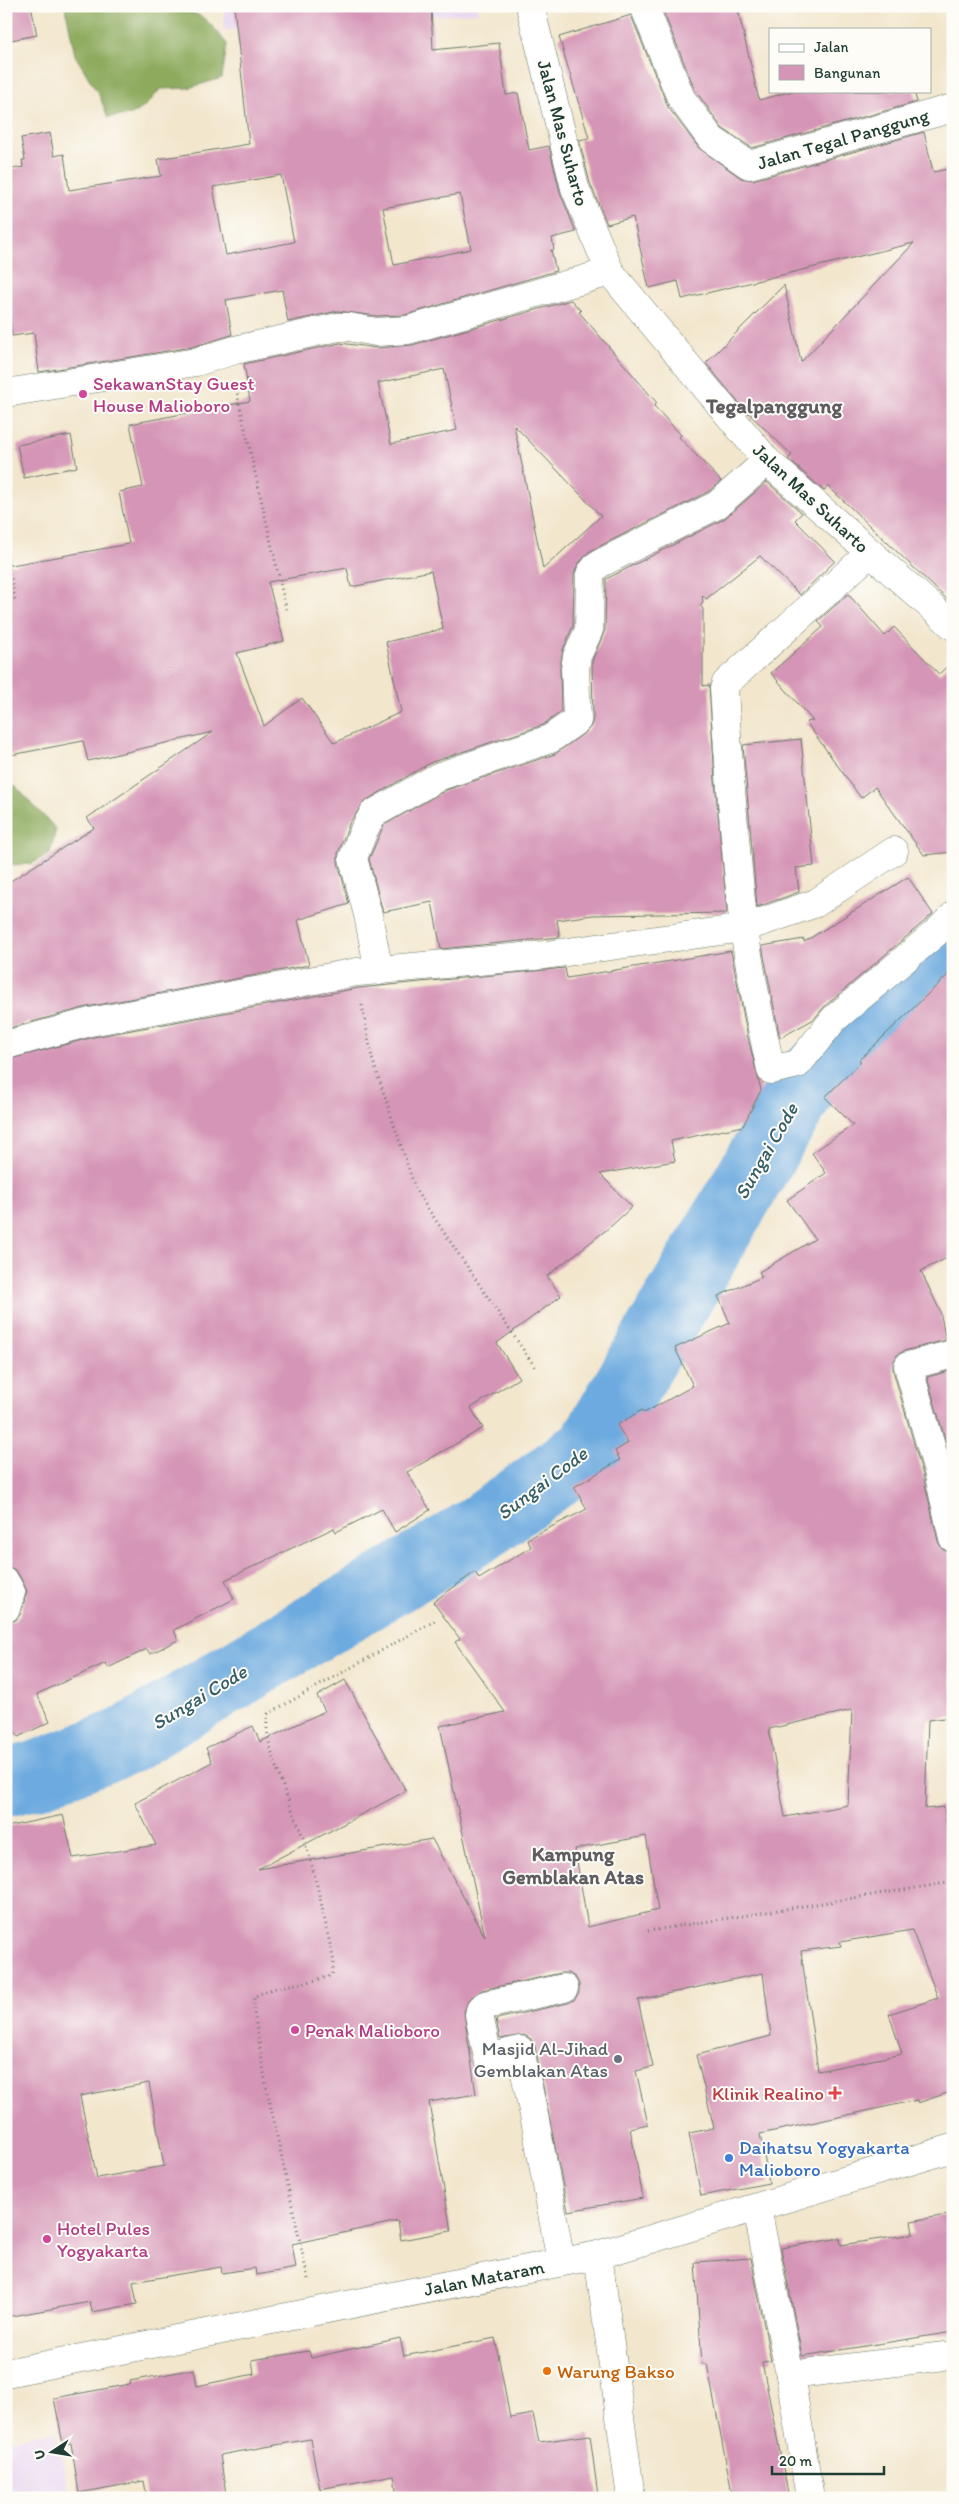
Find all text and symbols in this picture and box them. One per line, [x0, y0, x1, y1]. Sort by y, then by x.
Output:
legend [769, 28, 932, 92]
text: Jalan [814, 38, 848, 56]
street label: Jalan Mas Suharto [532, 57, 594, 209]
text: Bangunan [814, 64, 881, 82]
street label: Jalan Tegal Panggung [754, 103, 932, 175]
place label: SekawanStay Guest House Malioboro [93, 372, 255, 417]
marker: SekawanStay Guest House Malioboro [77, 388, 89, 400]
district label: Tegalpanggung [705, 393, 842, 419]
street label: Jalan Mas Suharto [748, 438, 874, 558]
water label: Sungai Code [729, 1098, 804, 1203]
water label: Sungai Code [492, 1440, 593, 1525]
water label: Sungai Code [147, 1658, 252, 1735]
district label: Kampung Gemblakan Atas [502, 1842, 644, 1889]
place label: Penak Malioboro [305, 2019, 440, 2042]
marker: Penak Malioboro [289, 2024, 301, 2036]
place label: Masjid Al-Jihad Gemblakan Atas [473, 2037, 609, 2082]
marker: Masjid Al-Jihad Gemblakan Atas [612, 2053, 624, 2065]
place label: Klinik Realino [712, 2082, 824, 2105]
marker: Klinik Realino [828, 2086, 842, 2100]
place label: Daihatsu Yogyakarta Malioboro [739, 2136, 910, 2181]
marker: Daihatsu Yogyakarta Malioboro [723, 2152, 735, 2164]
place label: Hotel Pules Yogyakarta [57, 2217, 150, 2262]
marker: Hotel Pules Yogyakarta [41, 2233, 53, 2245]
street label: Jalan Mataram [422, 2255, 547, 2301]
place label: Warung Bakso [557, 2360, 675, 2383]
marker: Warung Bakso [541, 2365, 553, 2377]
north arrow [28, 2426, 78, 2476]
scale bar [772, 2444, 884, 2476]
text: U [30, 2448, 49, 2461]
text: 20 m [779, 2452, 813, 2470]

